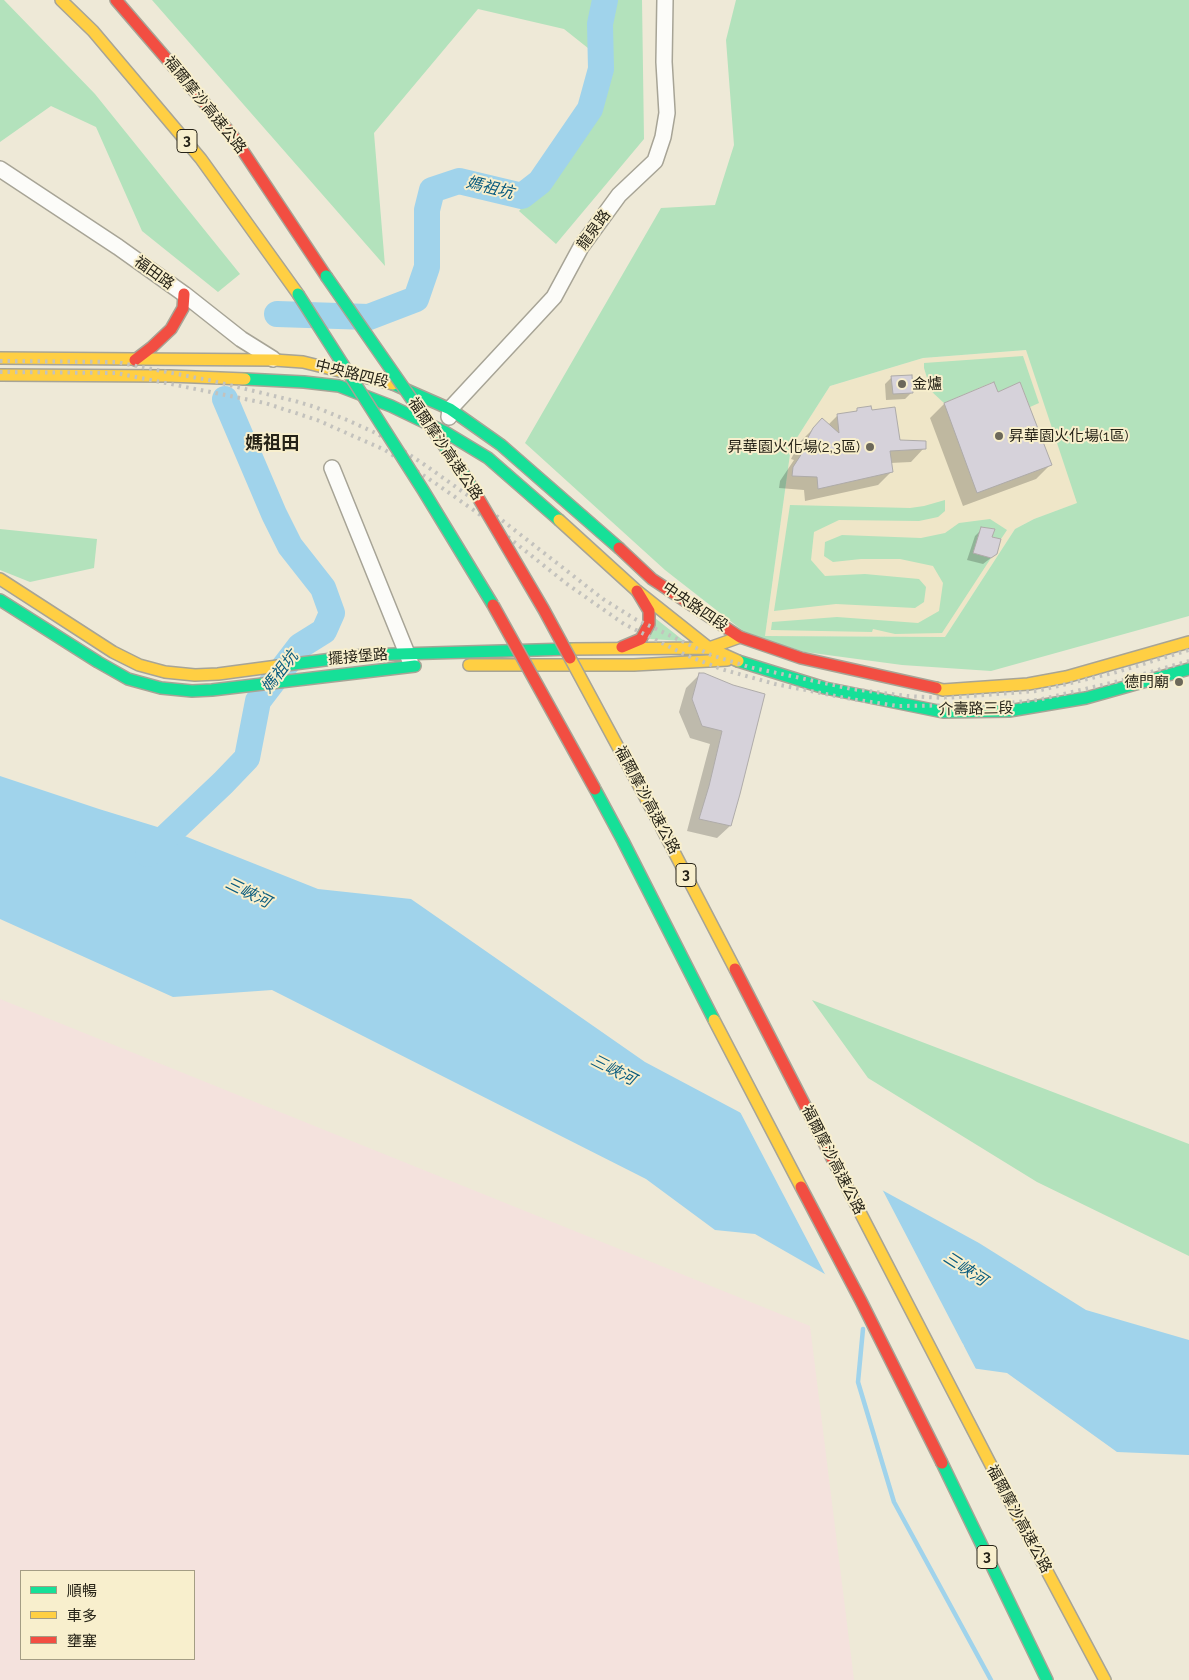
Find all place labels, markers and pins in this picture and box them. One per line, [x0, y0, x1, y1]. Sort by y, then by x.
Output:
place label: 金爐 [912, 375, 942, 393]
marker: 金爐 [896, 378, 908, 390]
place label: 昇華園火化場(1區) [1009, 427, 1128, 445]
marker: 昇華園火化場(1區) [993, 430, 1005, 442]
place label: 昇華園火化場(2,3區) [728, 438, 860, 456]
marker: 昇華園火化場(2,3區) [864, 441, 876, 453]
place label: 德門廟 [1124, 673, 1169, 691]
marker: 德門廟 [1173, 676, 1185, 688]

